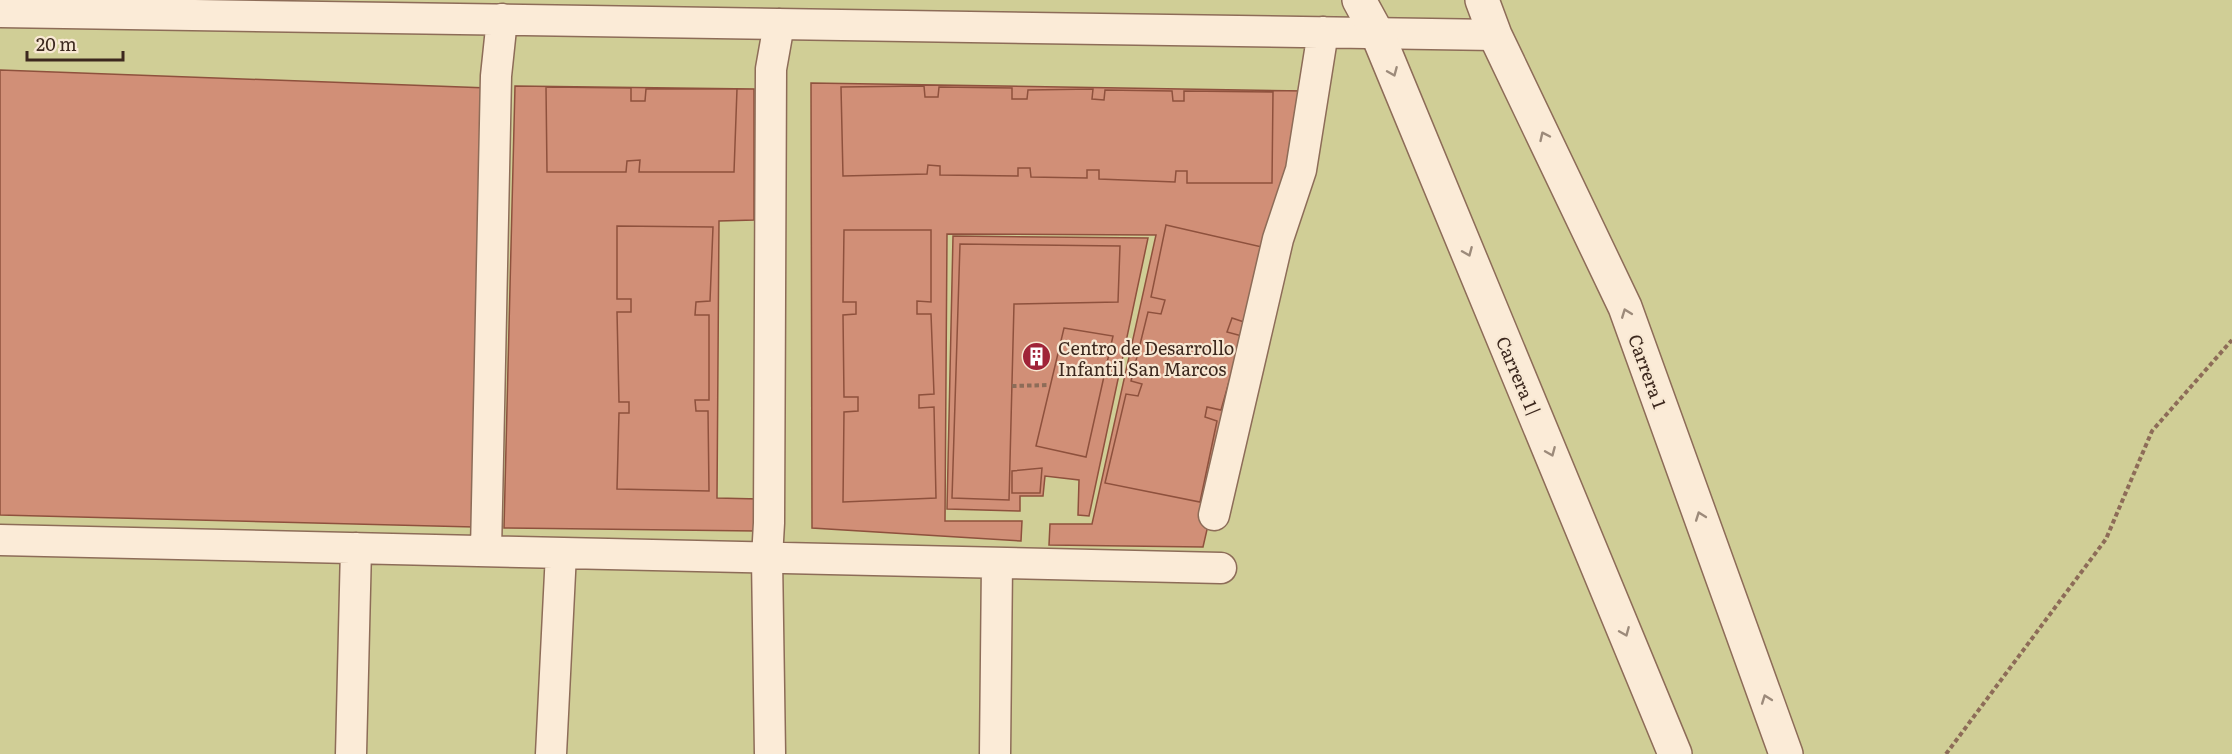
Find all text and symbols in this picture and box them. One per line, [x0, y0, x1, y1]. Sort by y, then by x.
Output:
scale bar [27, 24, 123, 62]
text: 20 m [36, 30, 77, 57]
one-way arrow [1386, 66, 1398, 77]
one-way arrow [1539, 132, 1551, 143]
one-way arrow [1461, 246, 1473, 257]
one-way arrow [1621, 308, 1634, 318]
street label: Carrera 1 [1622, 330, 1674, 412]
street label: Carrera 1| [1490, 332, 1548, 420]
place label: Centro de Desarrollo Infantil San Marcos [1058, 334, 1234, 382]
building icon: Centro de Desarrollo Infantil San Marcos [1021, 341, 1053, 373]
one-way arrow [1543, 445, 1555, 456]
one-way arrow [1695, 511, 1708, 521]
one-way arrow [1618, 625, 1630, 636]
one-way arrow [1761, 694, 1774, 705]

